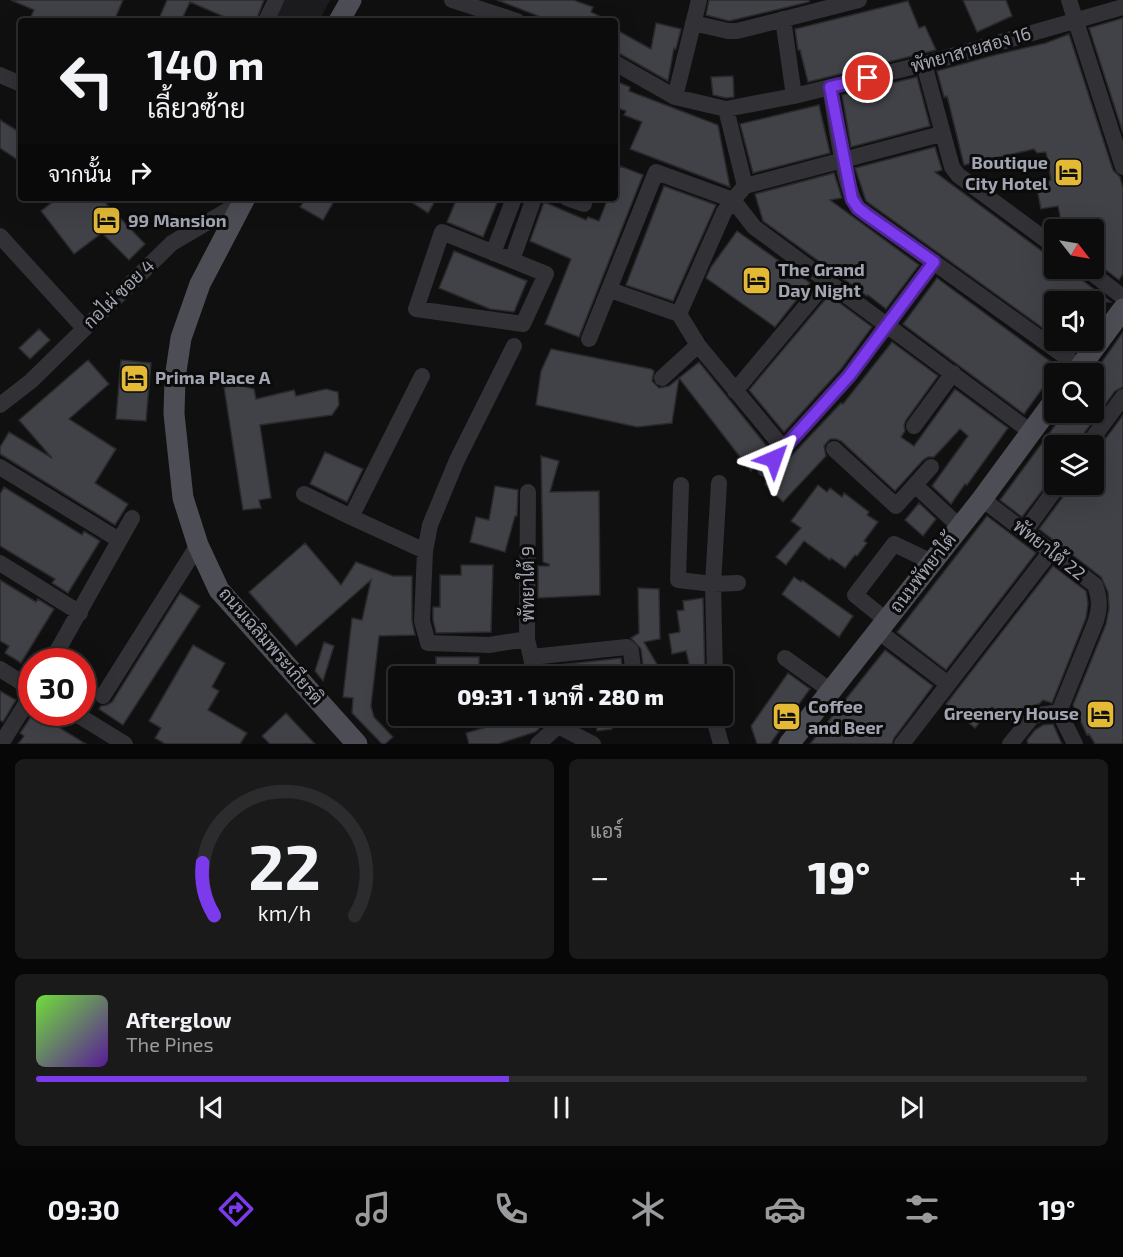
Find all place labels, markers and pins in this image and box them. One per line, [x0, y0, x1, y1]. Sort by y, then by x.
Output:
pin [842, 52, 893, 103]
place label: Boutique City Hotel [965, 151, 1048, 194]
hotel icon: Boutique City Hotel [1053, 157, 1085, 189]
hotel icon: 99 Mansion [91, 205, 123, 237]
place label: 99 Mansion [128, 209, 227, 231]
place label: The Grand Day Night [778, 258, 865, 301]
hotel icon: The Grand Day Night [741, 264, 773, 296]
hotel icon: Prima Place A [118, 362, 150, 394]
place label: Prima Place A [155, 366, 271, 388]
place label: Coffee and Beer [808, 695, 884, 738]
hotel icon: Greenery House [1084, 698, 1116, 730]
hotel icon: Coffee and Beer [771, 701, 803, 733]
place label: Greenery House [944, 702, 1079, 724]

